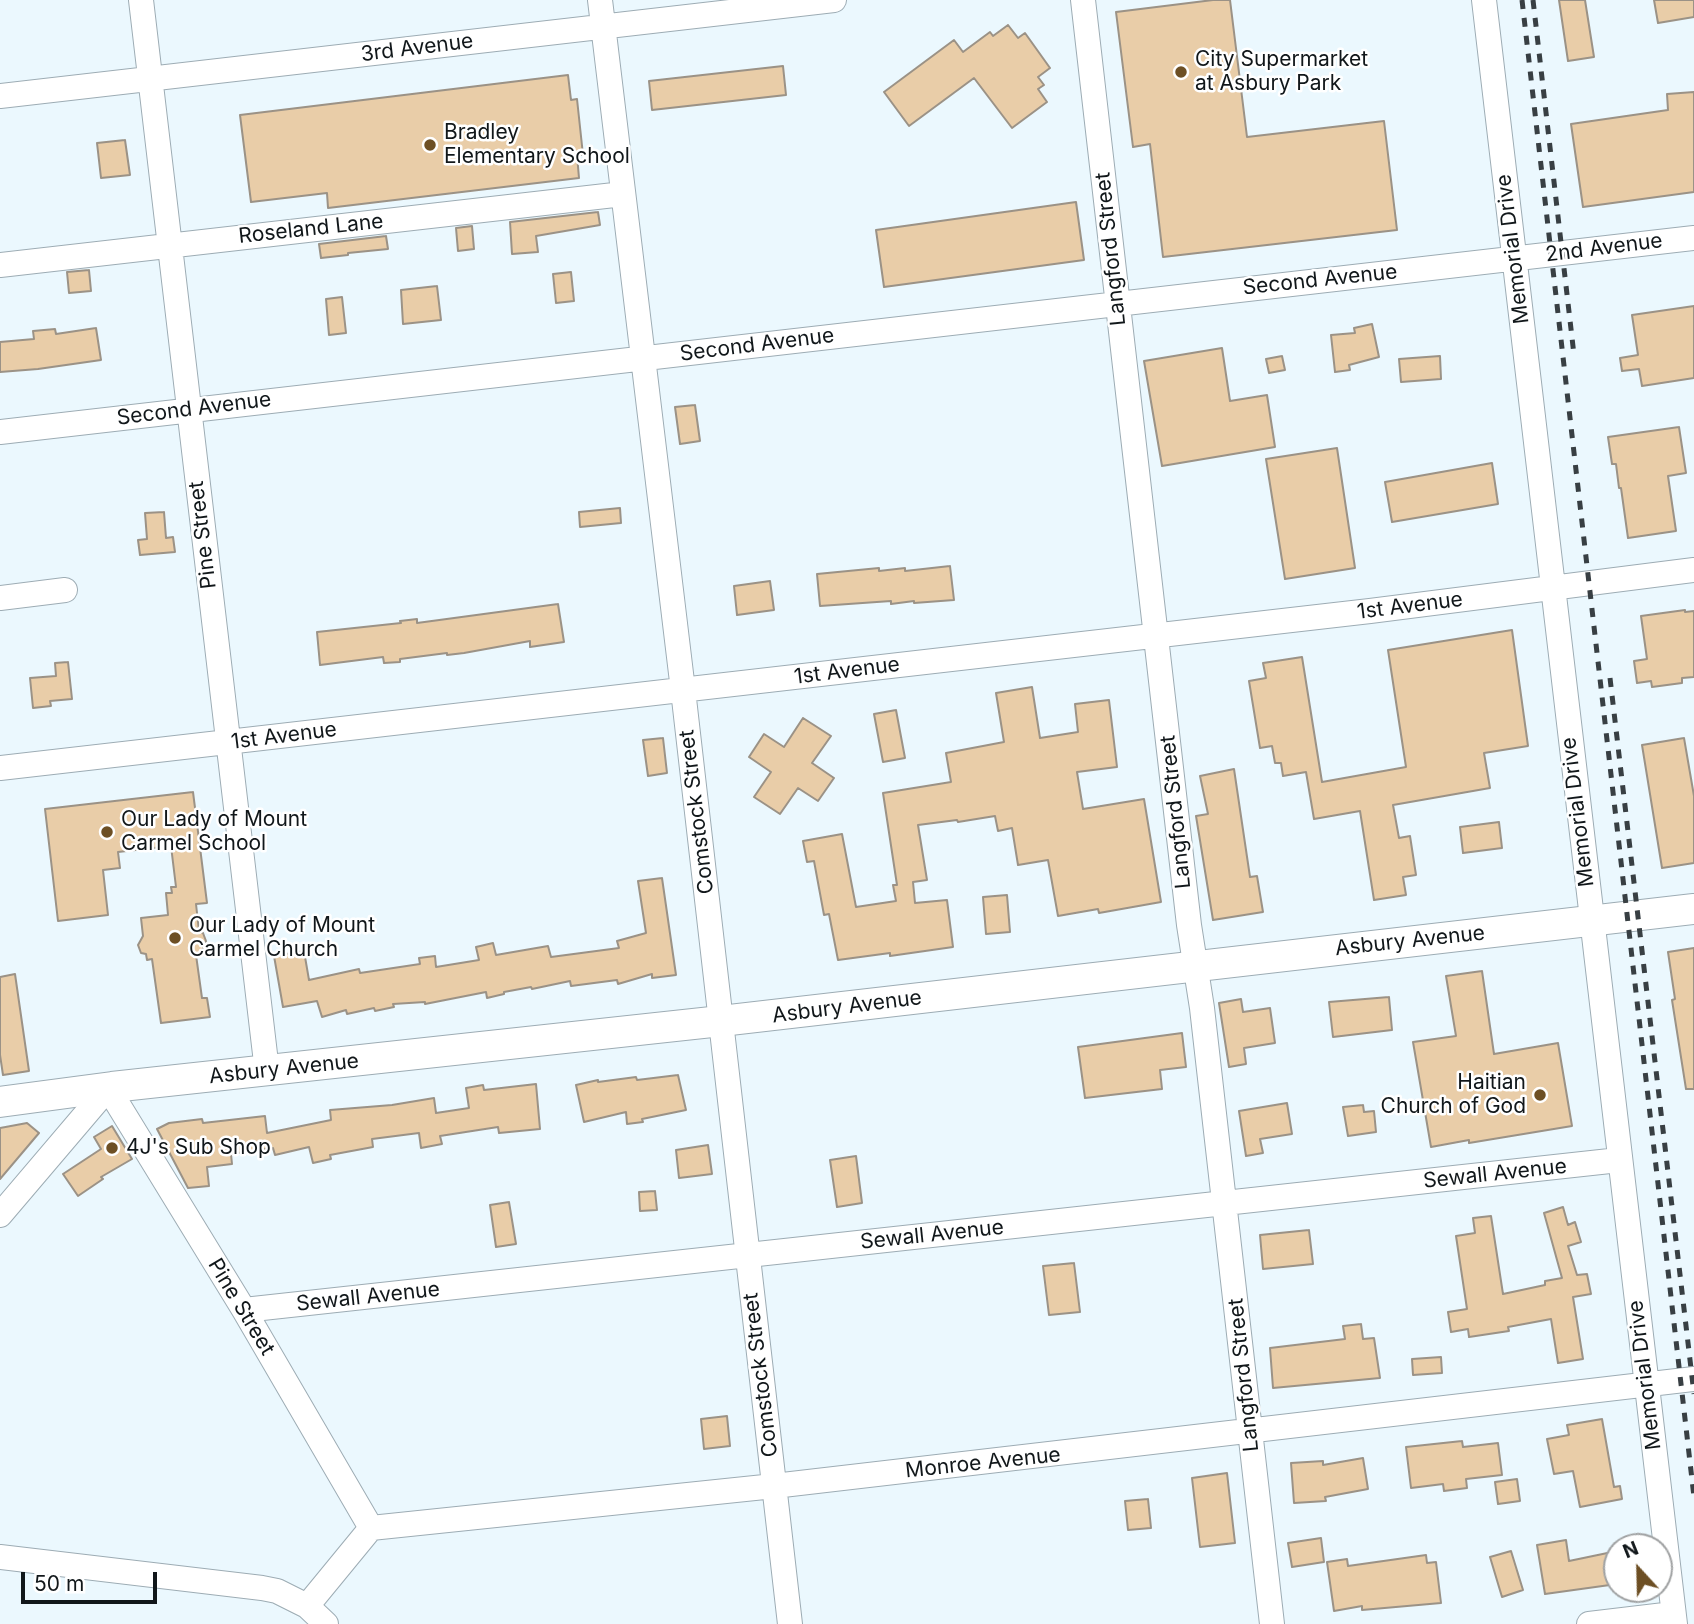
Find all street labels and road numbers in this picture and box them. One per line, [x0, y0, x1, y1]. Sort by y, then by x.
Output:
street label: 3rd Avenue [359, 29, 475, 67]
street label: Langford Street [1090, 171, 1132, 327]
street label: Memorial Drive [1491, 173, 1535, 325]
street label: Roseland Lane [237, 209, 385, 249]
street label: 2nd Avenue [1544, 228, 1664, 268]
street label: Second Avenue [1241, 259, 1399, 301]
street label: Second Avenue [678, 323, 836, 367]
street label: Second Avenue [115, 387, 273, 431]
street label: Pine Street [184, 480, 222, 590]
street label: 1st Avenue [1356, 587, 1464, 625]
street label: 1st Avenue [793, 652, 901, 690]
street label: 1st Avenue [230, 717, 338, 755]
street label: Comstock Street [674, 728, 720, 896]
street label: Langford Street [1155, 734, 1197, 890]
street label: Memorial Drive [1556, 736, 1600, 888]
street label: Asbury Avenue [1334, 921, 1486, 961]
street label: Asbury Avenue [771, 985, 923, 1029]
street label: Asbury Avenue [208, 1049, 360, 1089]
street label: Sewall Avenue [1422, 1154, 1568, 1194]
street label: Sewall Avenue [859, 1215, 1005, 1255]
street label: Pine Street [202, 1254, 280, 1360]
street label: Sewall Avenue [295, 1277, 441, 1317]
street label: Comstock Street [738, 1291, 784, 1459]
street label: Langford Street [1223, 1297, 1265, 1453]
street label: Memorial Drive [1623, 1299, 1667, 1451]
street label: Monroe Avenue [904, 1442, 1062, 1484]

